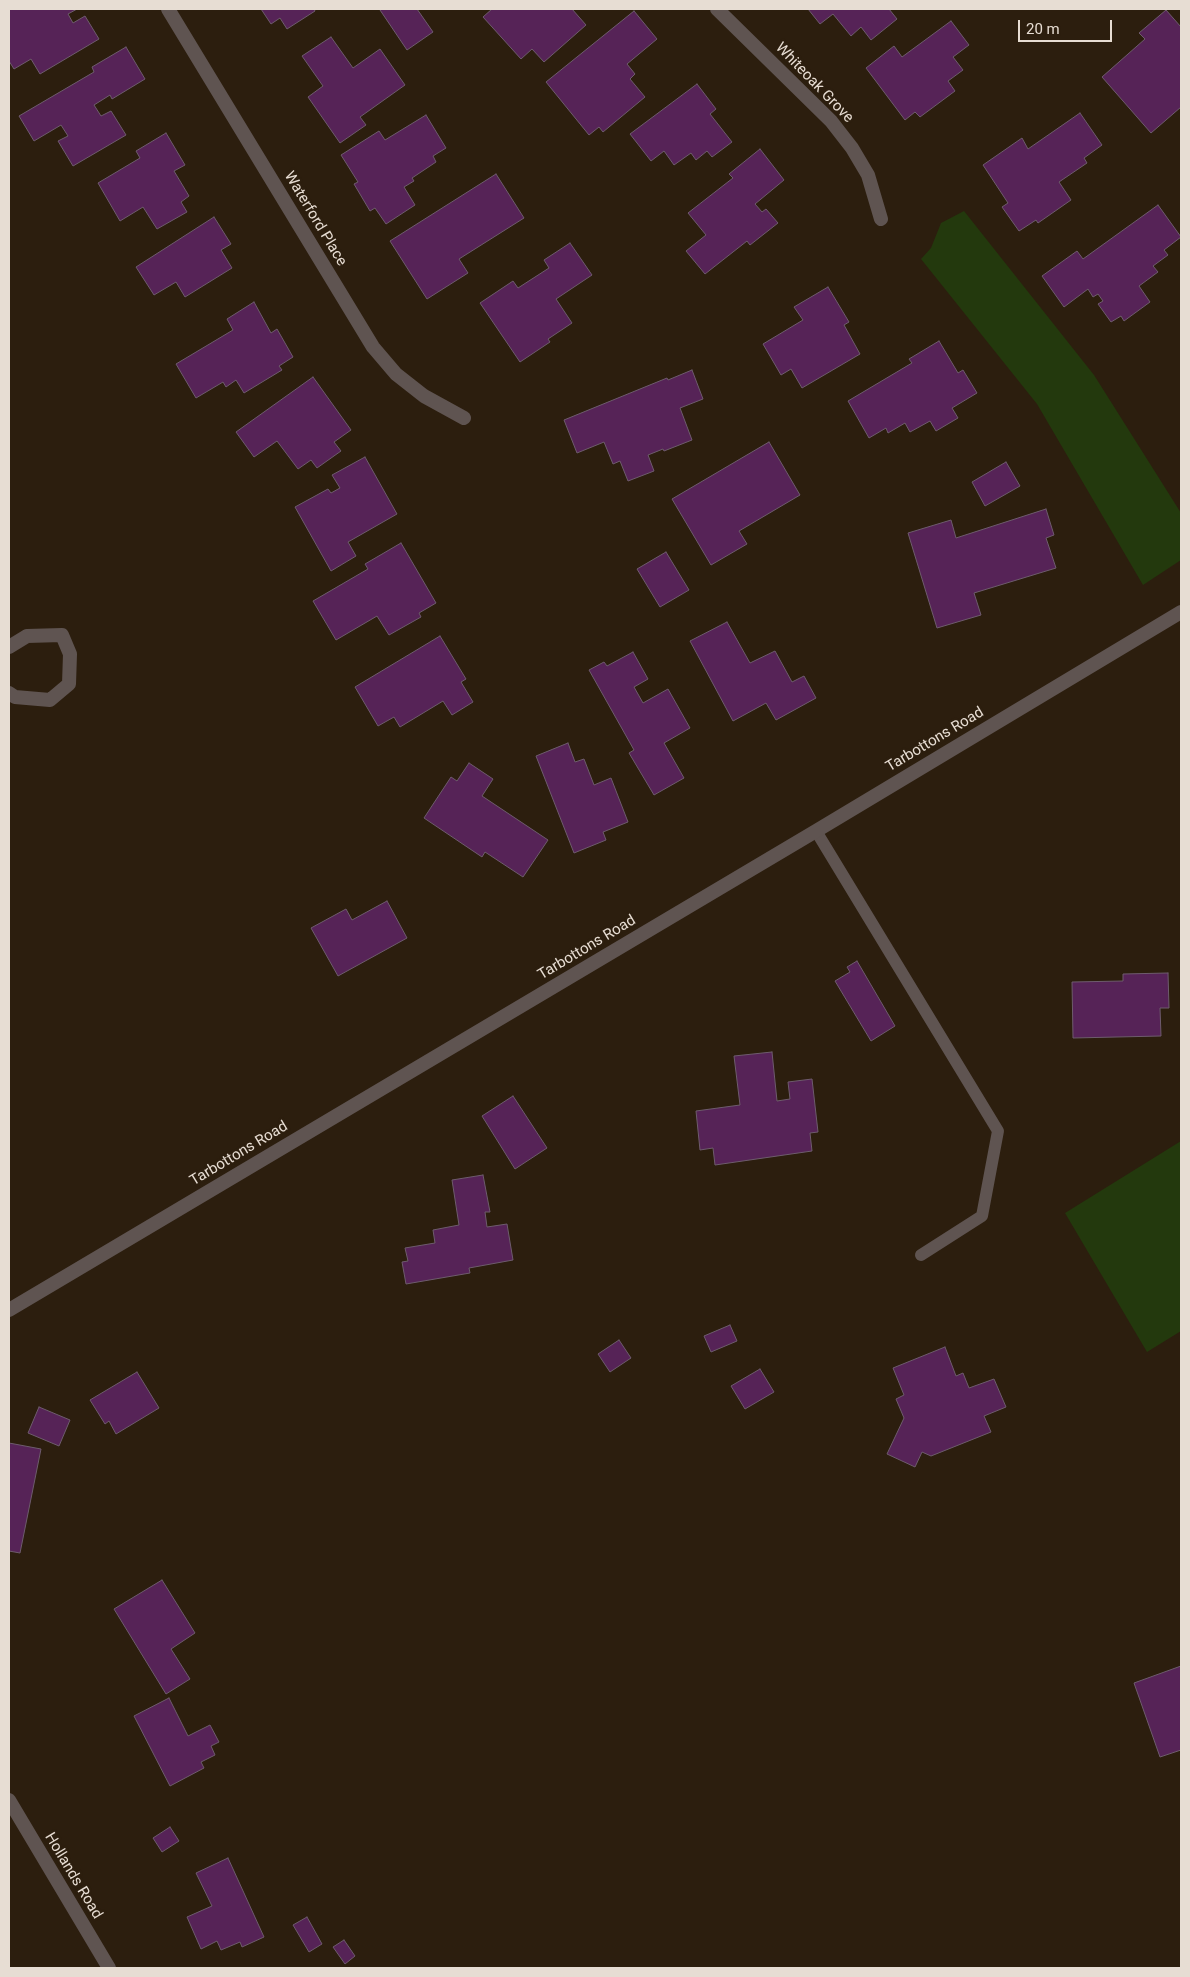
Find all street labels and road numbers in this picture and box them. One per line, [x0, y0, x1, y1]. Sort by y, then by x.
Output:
street label: Whiteoak Grove [771, 39, 857, 127]
street label: Waterford Place [280, 168, 350, 270]
street label: Tarbottons Road [883, 704, 987, 776]
street label: Tarbottons Road [535, 912, 639, 984]
street label: Tarbottons Road [187, 1118, 291, 1190]
street label: Hollands Road [40, 1830, 106, 1922]

